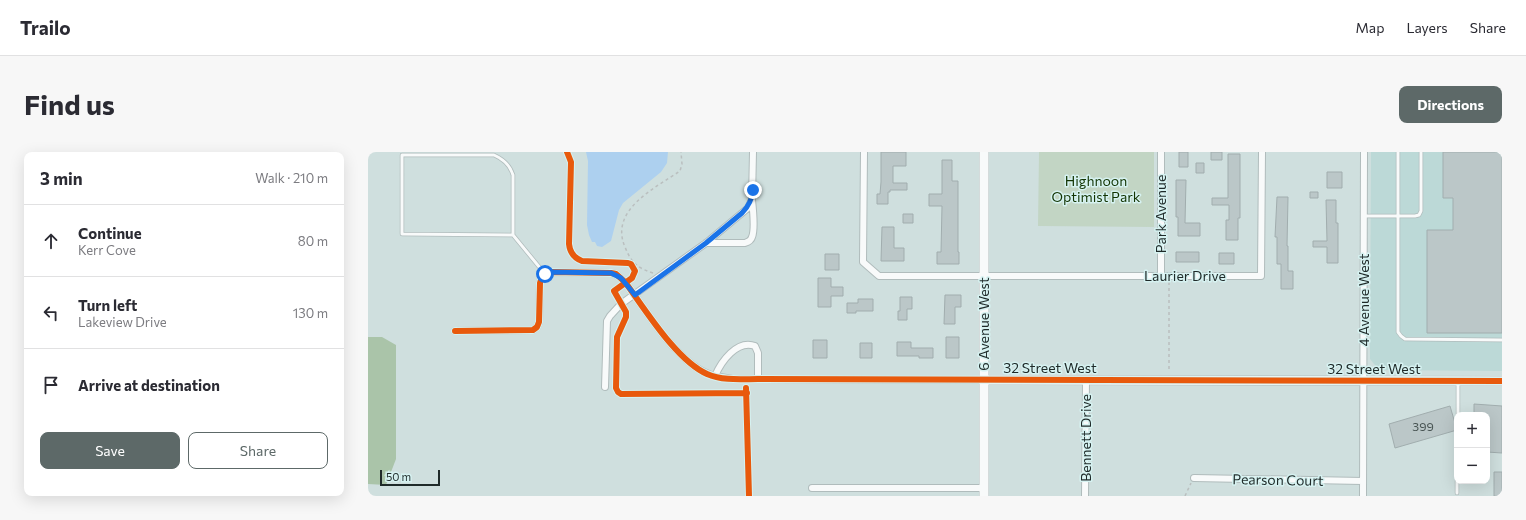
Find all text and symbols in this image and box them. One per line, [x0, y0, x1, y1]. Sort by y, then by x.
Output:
text: Trailo [20, 16, 71, 39]
text: Map [1356, 19, 1384, 36]
text: Layers [1406, 19, 1448, 36]
text: Share [1470, 19, 1506, 36]
button: Directions [1399, 86, 1502, 123]
text: Find us [24, 87, 115, 121]
text: 3 min [40, 168, 83, 189]
text: Walk · 210 m [255, 170, 328, 186]
park label: Highnoon Optimist Park [1052, 172, 1141, 205]
street label: Park Avenue [1152, 175, 1169, 253]
route end [744, 181, 762, 199]
text: Continue [78, 224, 142, 242]
icon: ahead [40, 230, 62, 252]
text: 80 m [298, 233, 328, 249]
text: Kerr Cove [78, 242, 136, 258]
street label: 4 Avenue West [1355, 253, 1372, 347]
route start [536, 265, 554, 283]
street label: Laurier Drive [1144, 267, 1226, 284]
street label: 6 Avenue West [975, 277, 992, 371]
text: Turn left [78, 296, 137, 314]
icon: left [40, 302, 62, 324]
text: 130 m [293, 305, 328, 321]
text: Lakeview Drive [78, 314, 167, 330]
street label: 32 Street West [1003, 359, 1097, 376]
street label: 32 Street West [1327, 360, 1421, 377]
icon: arrive [40, 374, 62, 396]
text: Arrive at destination [78, 376, 220, 394]
street label: Bennett Drive [1077, 394, 1094, 482]
map controls [1454, 412, 1490, 484]
button: + [1454, 412, 1490, 448]
house number: 399 [1412, 419, 1434, 433]
button: Save [40, 432, 180, 469]
button: Share [188, 432, 328, 469]
button: − [1454, 448, 1490, 484]
scale bar [380, 468, 440, 487]
text: 50 m [386, 470, 411, 483]
street label: Pearson Court [1232, 470, 1324, 489]

